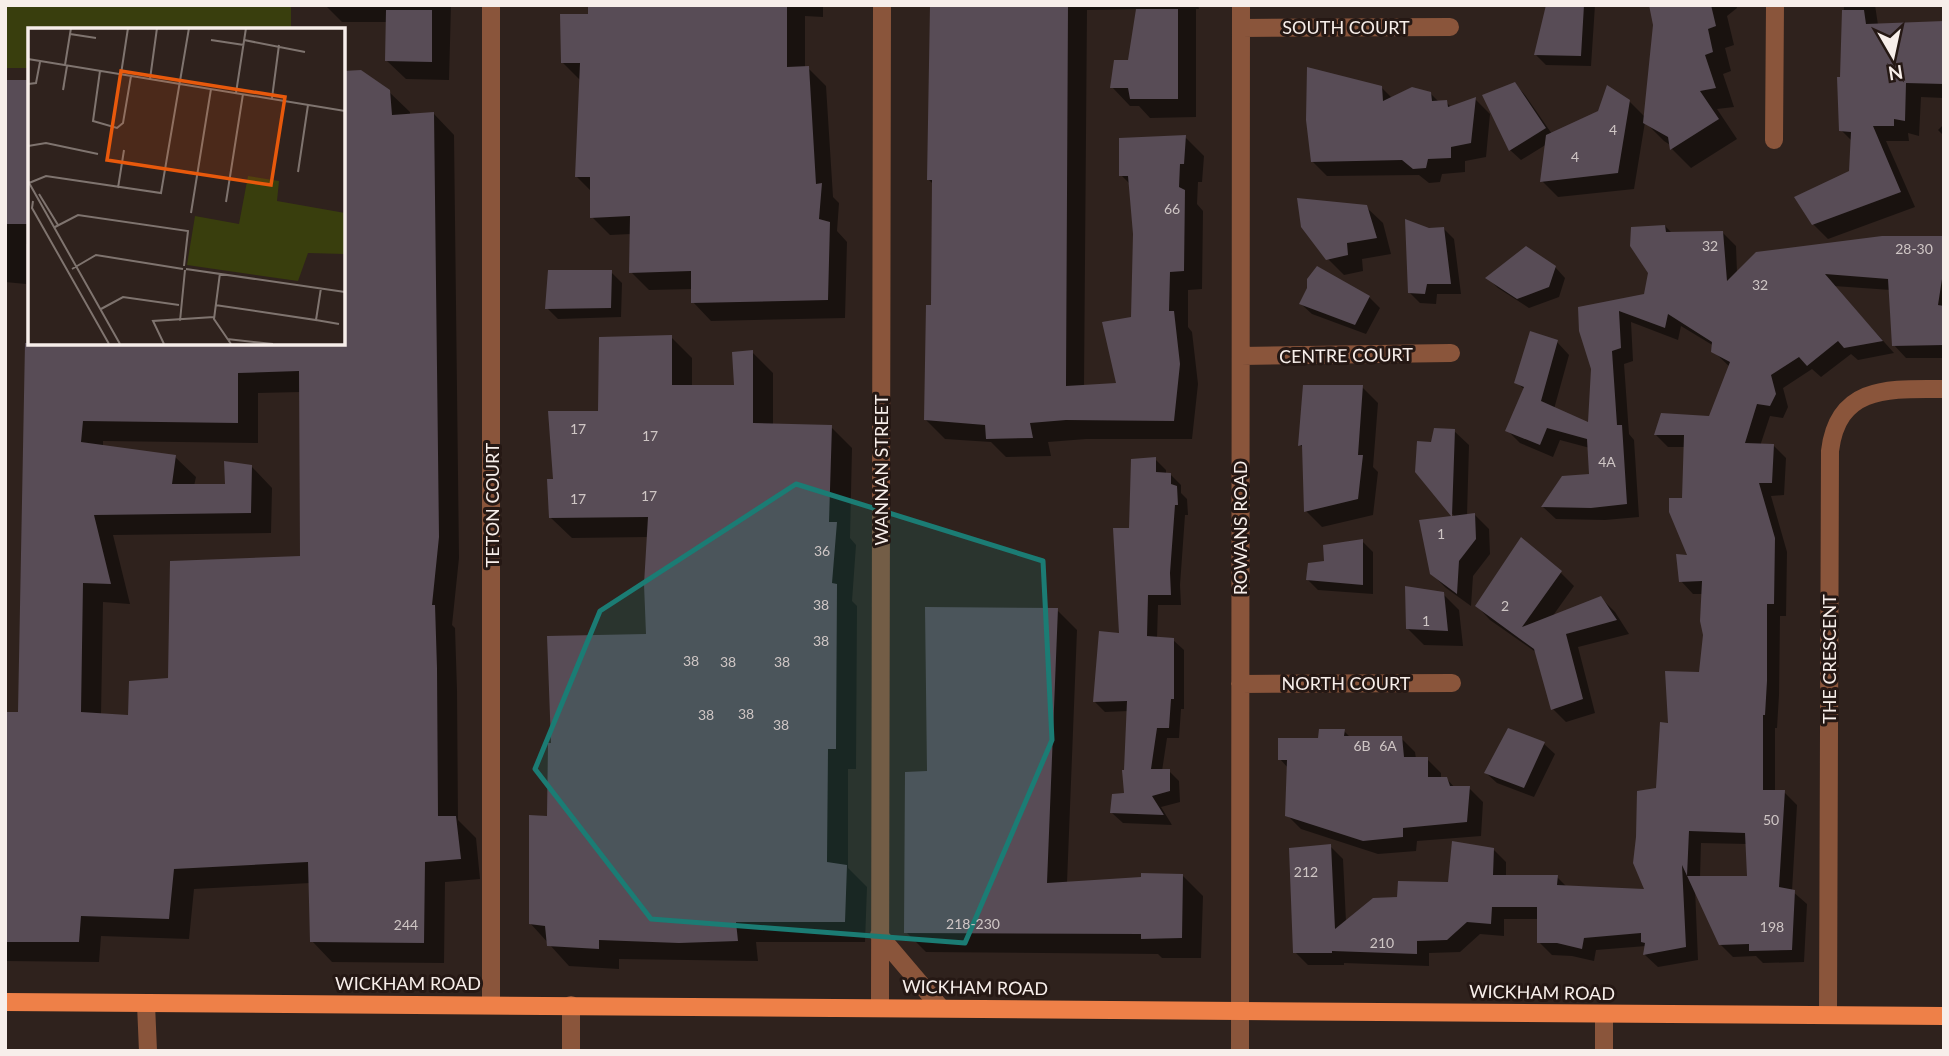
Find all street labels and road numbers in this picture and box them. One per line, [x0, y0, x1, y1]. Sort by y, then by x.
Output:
street label: SOUTH COURT [1282, 16, 1410, 38]
street label: CENTRE COURT [1279, 343, 1414, 367]
street label: WANNAN STREET [870, 394, 892, 546]
street label: TETON COURT [481, 442, 503, 567]
street label: ROWANS ROAD [1229, 461, 1251, 595]
street label: THE CRESCENT [1818, 594, 1840, 724]
street label: NORTH COURT [1282, 672, 1411, 694]
street label: WICKHAM ROAD [335, 972, 481, 994]
street label: WICKHAM ROAD [902, 975, 1048, 999]
street label: WICKHAM ROAD [1469, 980, 1615, 1004]

